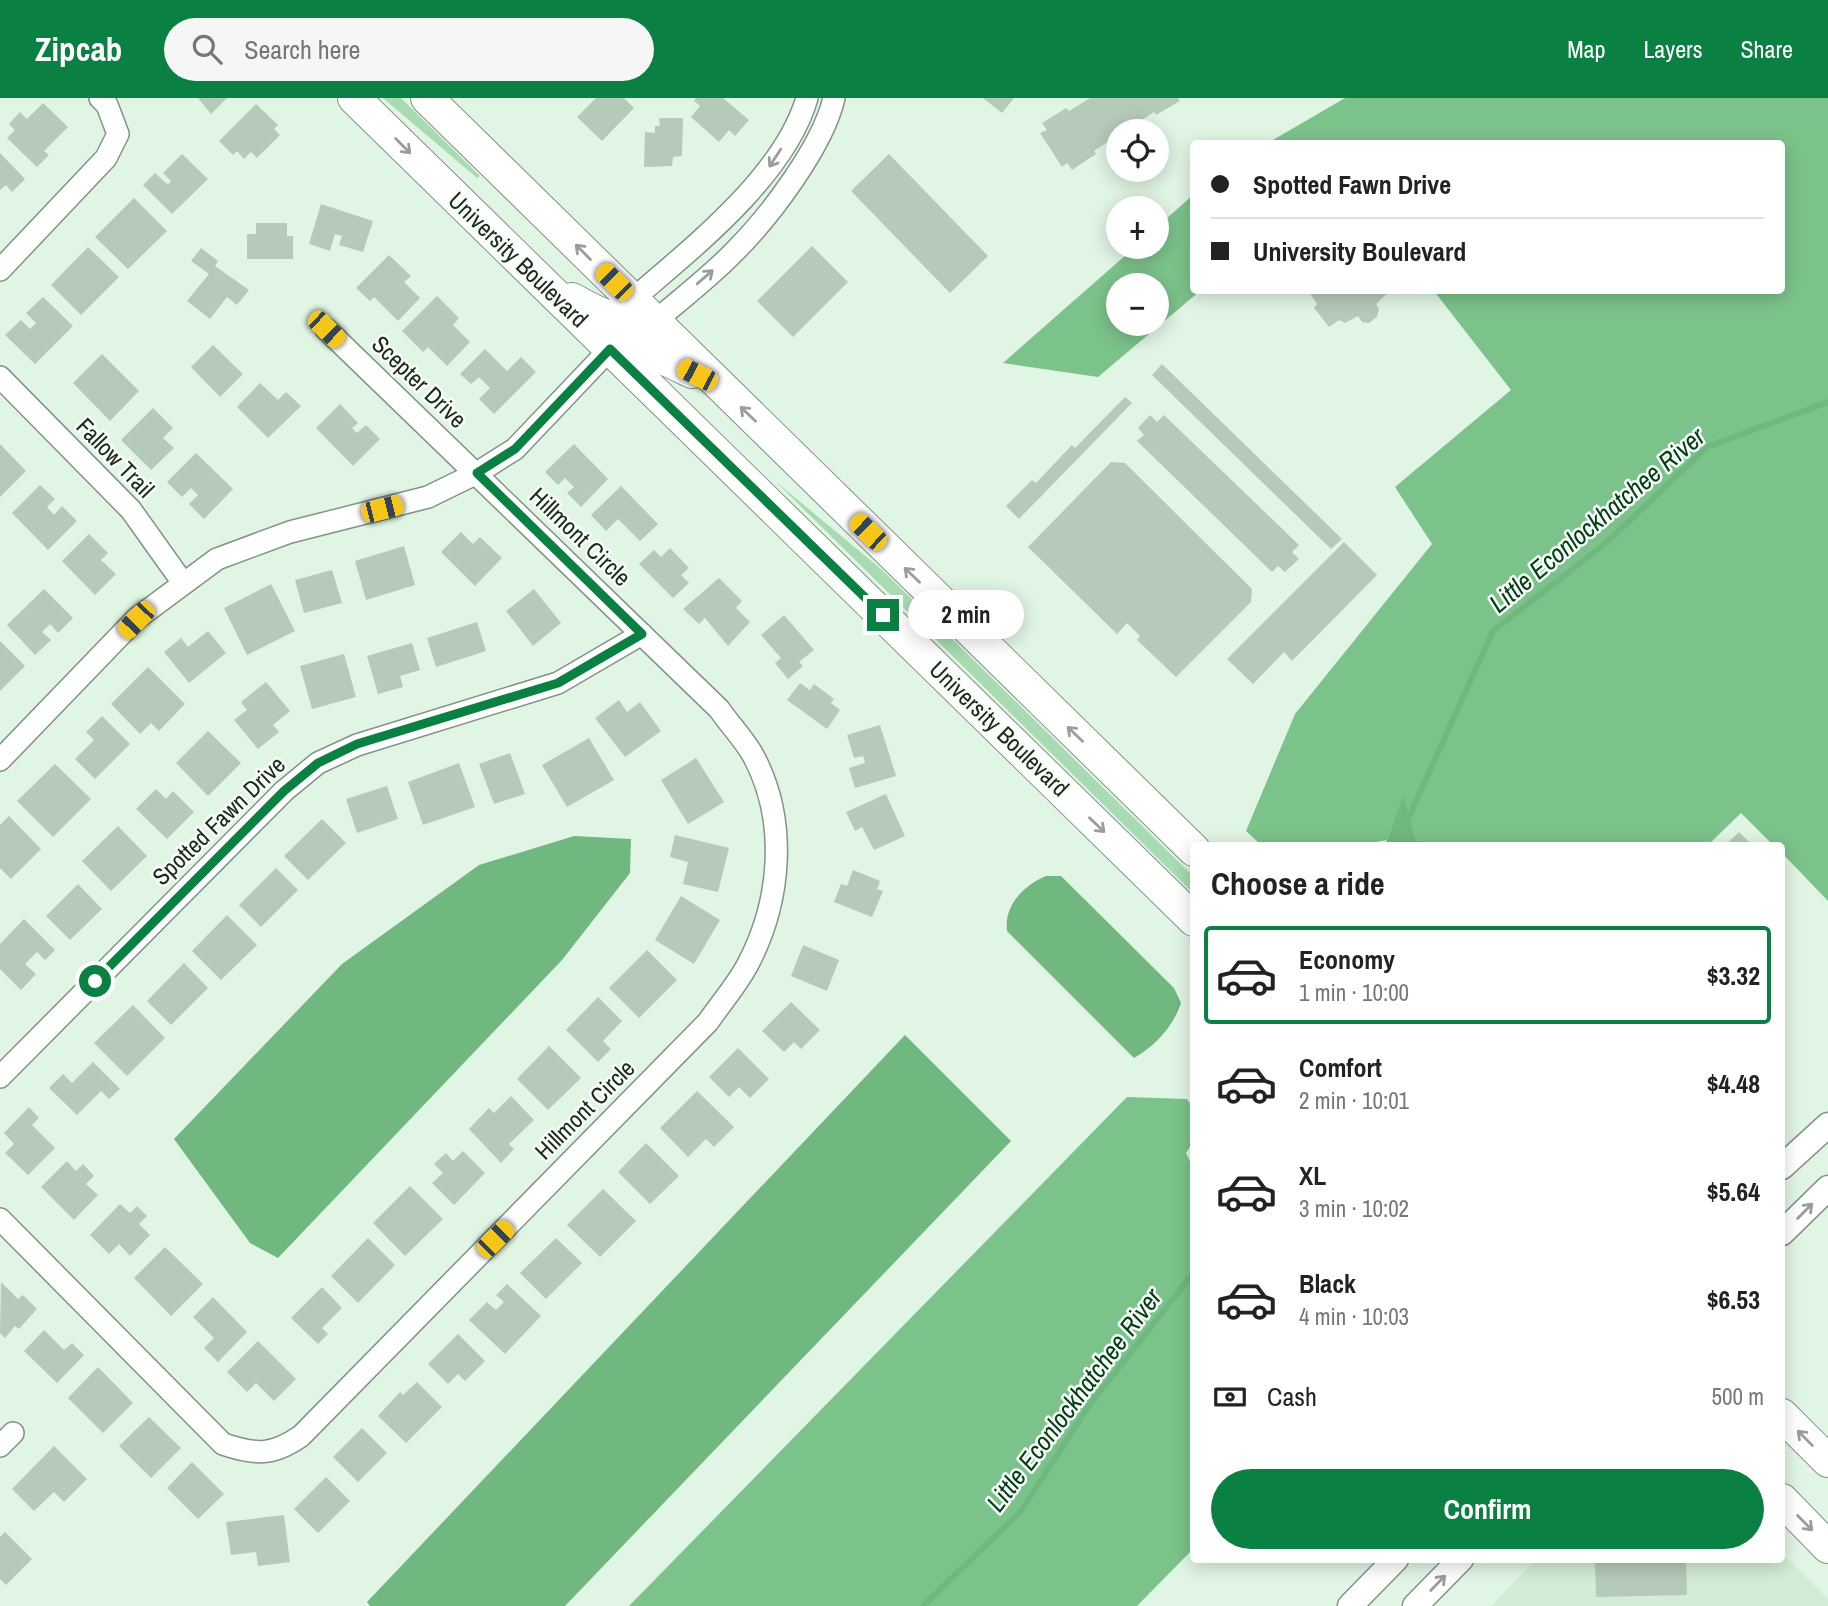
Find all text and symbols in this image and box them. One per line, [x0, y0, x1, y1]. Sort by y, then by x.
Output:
search box [164, 18, 654, 81]
text: Zipcab [35, 27, 122, 71]
icon: search [188, 30, 226, 68]
text: Search here [244, 32, 360, 67]
text: Map [1567, 33, 1605, 65]
text: Layers [1643, 33, 1702, 65]
text: Share [1740, 33, 1793, 65]
map controls [1106, 119, 1169, 336]
button: locate [1106, 119, 1169, 182]
one-way arrow [394, 137, 411, 154]
one-way arrow [768, 148, 783, 167]
text: Spotted Fawn Drive [1253, 167, 1451, 202]
street label: University Boulevard [442, 184, 596, 334]
button: + [1106, 196, 1169, 259]
text: University Boulevard [1253, 234, 1466, 269]
one-way arrow [575, 243, 592, 260]
car [592, 260, 637, 304]
one-way arrow [696, 269, 714, 285]
button: − [1106, 273, 1169, 336]
car [304, 307, 349, 351]
street label: Scepter Drive [365, 328, 474, 435]
car [674, 356, 721, 394]
one-way arrow [740, 406, 757, 423]
street label: Fallow Trail [70, 410, 162, 504]
water label: Little Econlockhatchee River [1481, 418, 1713, 620]
street label: Hillmont Circle [523, 480, 638, 593]
car [360, 494, 405, 524]
car [846, 510, 891, 554]
one-way arrow [904, 567, 921, 584]
callout: 2 min [908, 590, 1023, 640]
car [114, 598, 159, 642]
route end [867, 599, 899, 631]
text: 2 min [941, 599, 991, 630]
street label: University Boulevard [923, 653, 1077, 803]
one-way arrow [1066, 726, 1083, 743]
street label: Spotted Fawn Drive [145, 749, 292, 892]
one-way arrow [1088, 817, 1105, 834]
text: Choose a ride [1211, 862, 1385, 905]
text: Economy [1299, 942, 1395, 977]
icon: car [1215, 944, 1278, 1007]
text: $3.32 [1707, 958, 1760, 993]
route start [79, 965, 111, 997]
text: 1 min · 10:00 [1299, 977, 1409, 1008]
text: Comfort [1299, 1050, 1382, 1085]
street label: Hillmont Circle [527, 1052, 641, 1166]
icon: car [1215, 1052, 1278, 1115]
text: $4.48 [1707, 1066, 1760, 1101]
text: 2 min · 10:01 [1299, 1085, 1409, 1116]
text: XL [1299, 1158, 1326, 1193]
icon: car [1215, 1160, 1278, 1223]
text: $5.64 [1707, 1174, 1760, 1209]
text: 3 min · 10:02 [1299, 1193, 1409, 1224]
one-way arrow [1796, 1202, 1813, 1219]
car [473, 1217, 518, 1261]
text: Black [1299, 1266, 1356, 1301]
icon: car [1215, 1268, 1278, 1331]
water label: Little Econlockhatchee River [978, 1280, 1170, 1519]
text: $6.53 [1707, 1282, 1760, 1317]
text: 4 min · 10:03 [1299, 1301, 1409, 1332]
icon: cash [1211, 1378, 1249, 1416]
text: Cash [1267, 1379, 1317, 1414]
text: 500 m [1712, 1381, 1764, 1412]
one-way arrow [1796, 1429, 1813, 1446]
button: Confirm [1211, 1469, 1764, 1549]
one-way arrow [1796, 1515, 1813, 1532]
one-way arrow [1430, 1574, 1447, 1591]

